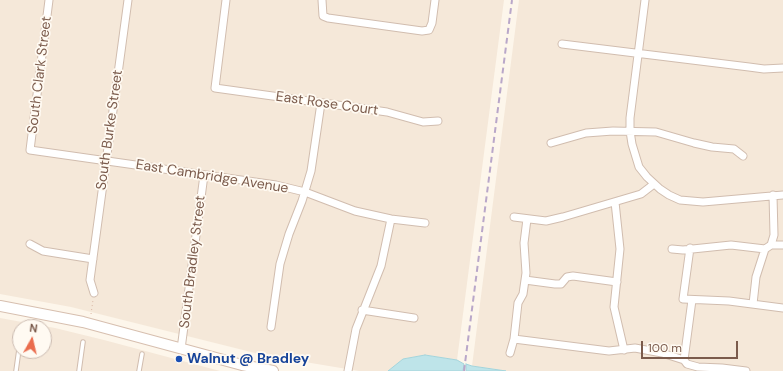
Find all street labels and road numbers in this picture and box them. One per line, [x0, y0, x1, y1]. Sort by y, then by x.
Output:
street label: South Clark Street [24, 15, 56, 135]
street label: South Burke Street [93, 69, 127, 191]
street label: East Rose Court [275, 88, 379, 120]
street label: East Cambridge Avenue [134, 157, 290, 197]
street label: South Bradley Street [177, 195, 209, 329]

